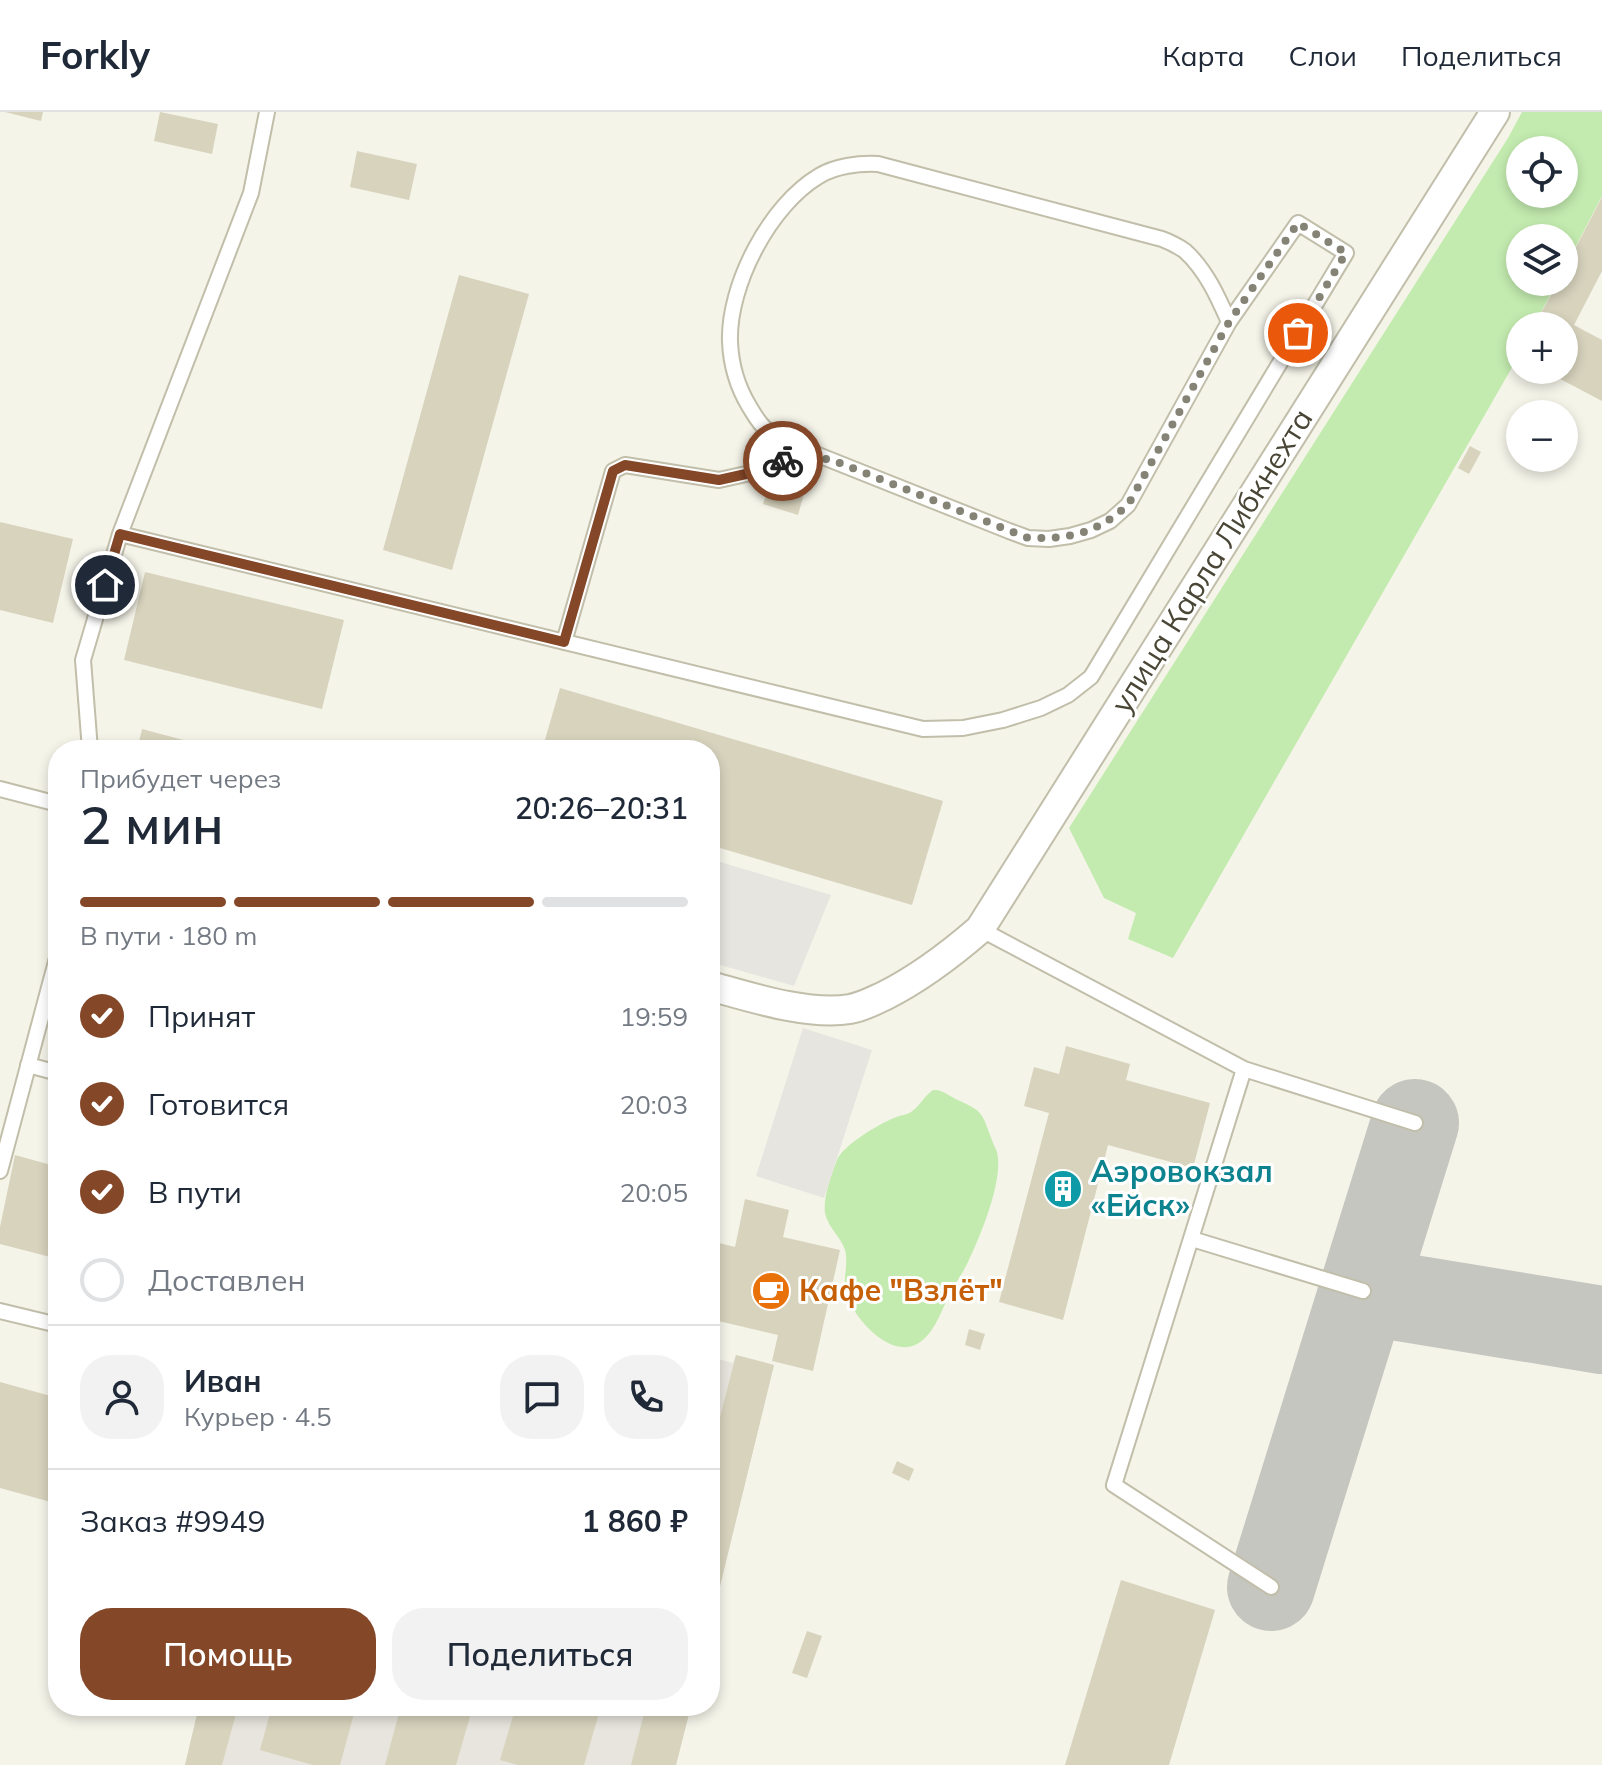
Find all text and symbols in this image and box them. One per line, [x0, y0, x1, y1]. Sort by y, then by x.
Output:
text: Forkly [40, 31, 150, 79]
text: Карта [1162, 38, 1245, 73]
text: Слои [1289, 38, 1357, 73]
text: Поделиться [1401, 38, 1562, 73]
map controls [1506, 136, 1578, 472]
button: locate [1506, 136, 1578, 208]
button: layers [1506, 224, 1578, 296]
pin [1264, 299, 1332, 367]
icon: bag [1276, 311, 1320, 355]
button: + [1506, 312, 1578, 384]
button: − [1506, 400, 1578, 472]
street label: улица Карла Либкнехта [1102, 401, 1320, 720]
courier [743, 421, 823, 501]
icon: bike [761, 439, 805, 483]
pin [71, 551, 139, 619]
icon: home [83, 563, 127, 607]
text: Прибудет через [80, 762, 281, 795]
text: 20:26–20:31 [515, 789, 688, 827]
text: 2 мин [80, 792, 224, 857]
text: В пути · 180 m [80, 919, 257, 952]
icon: check [80, 994, 124, 1038]
text: Принят [148, 997, 255, 1035]
text: 19:59 [620, 1000, 688, 1033]
icon: check [80, 1082, 124, 1126]
text: Готовится [148, 1085, 289, 1123]
text: 20:03 [620, 1088, 688, 1121]
place label: Аэровокзал «Ейск» [1091, 1152, 1273, 1224]
building icon: Аэровокзал «Ейск» [1042, 1168, 1084, 1210]
icon: check [80, 1170, 124, 1214]
text: В пути [148, 1173, 242, 1211]
text: 20:05 [620, 1176, 688, 1209]
text: Доставлен [148, 1261, 306, 1299]
cafe icon: Кафе "Взлёт" [750, 1270, 792, 1312]
place label: Кафе "Взлёт" [799, 1271, 1003, 1309]
button: person [80, 1355, 164, 1439]
button: chat [500, 1355, 584, 1439]
button: phone [604, 1355, 688, 1439]
text: Иван [184, 1362, 262, 1400]
text: Курьер · 4.5 [184, 1400, 332, 1433]
text: Заказ #9949 [80, 1502, 265, 1540]
text: 1 860 ₽ [582, 1502, 688, 1540]
button: Помощь [80, 1608, 376, 1700]
button: Поделиться [392, 1608, 688, 1700]

